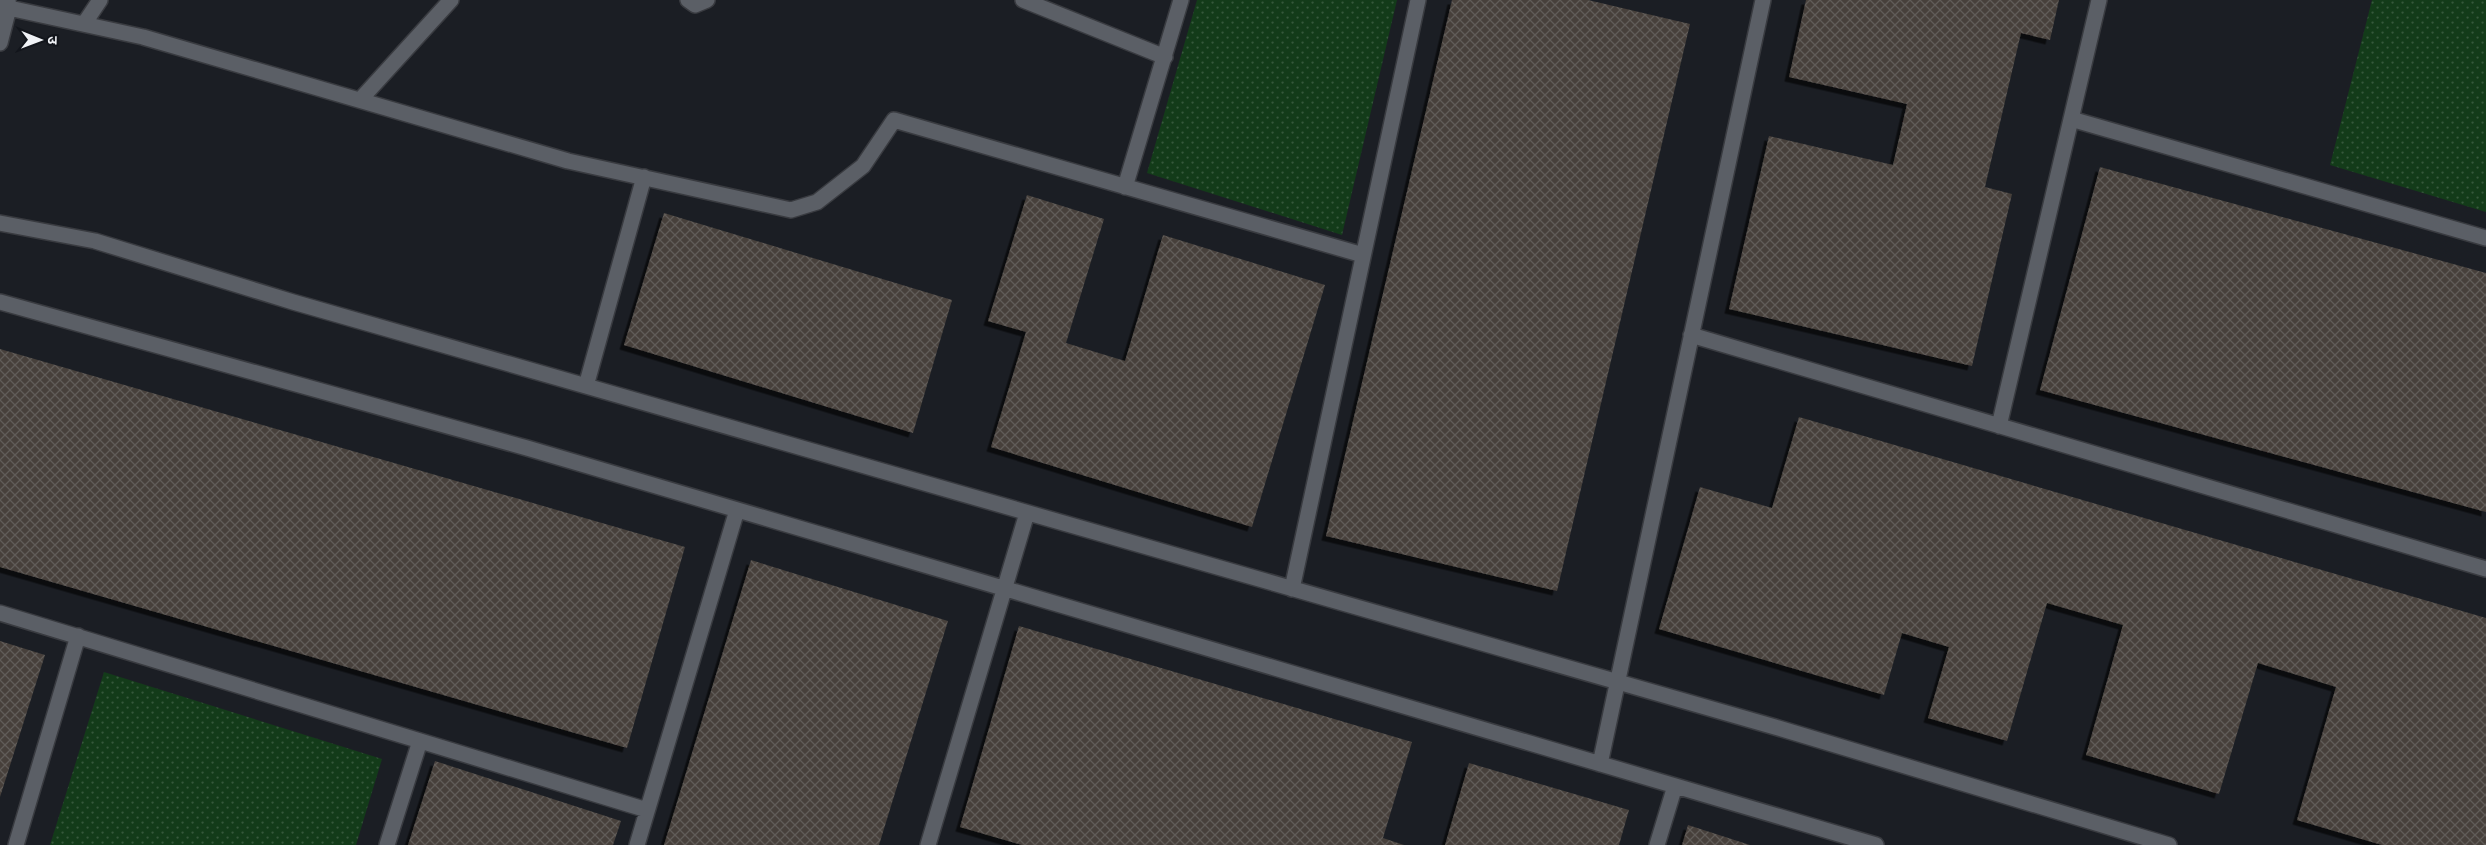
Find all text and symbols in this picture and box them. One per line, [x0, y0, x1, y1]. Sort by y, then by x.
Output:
north arrow [15, 15, 65, 65]
text: उ [44, 36, 61, 45]

